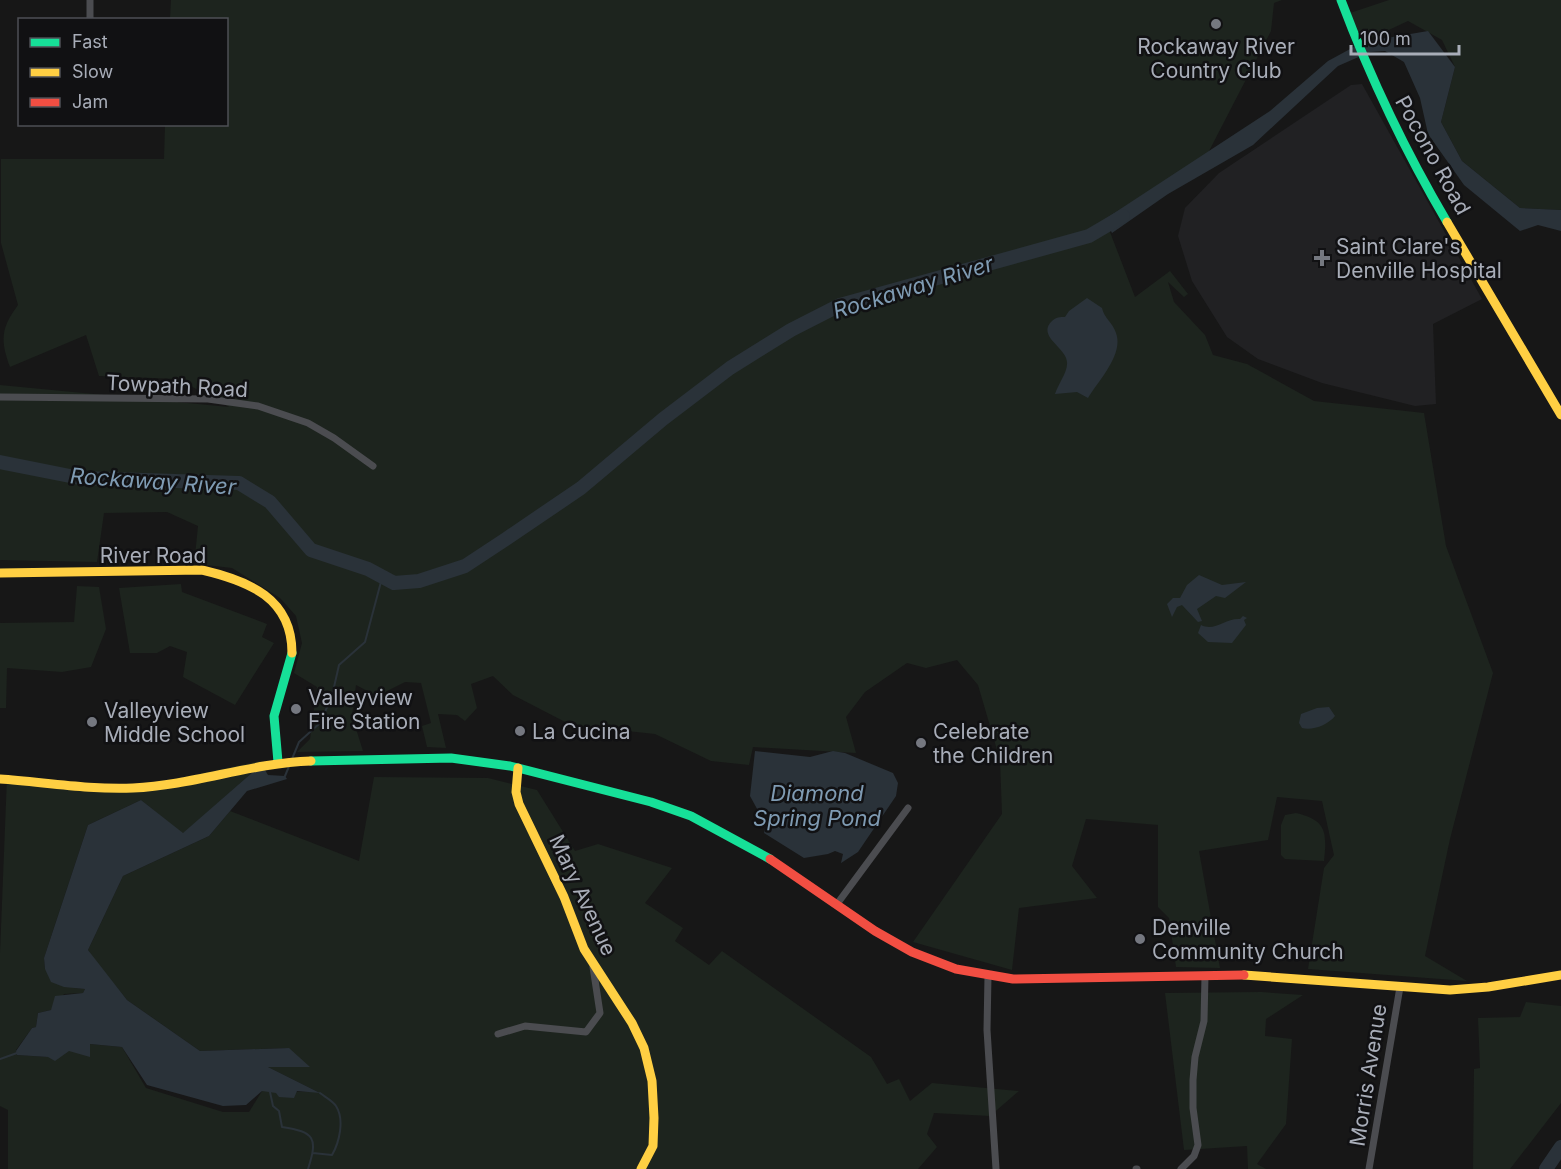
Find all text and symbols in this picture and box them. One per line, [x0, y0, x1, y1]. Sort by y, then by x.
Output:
marker: Rockaway River Country Club [1209, 17, 1223, 31]
legend [18, 18, 228, 126]
scale bar [1351, 18, 1459, 56]
text: 100 m [1360, 28, 1411, 49]
text: Fast [72, 31, 108, 52]
place label: Rockaway River Country Club [1137, 34, 1295, 83]
text: Slow [72, 61, 113, 82]
text: Jam [72, 91, 108, 112]
street label: Pocono Road [1390, 91, 1476, 219]
place label: Saint Clare's Denville Hospital [1336, 234, 1502, 283]
marker: Saint Clare's Denville Hospital [1313, 249, 1331, 267]
water label: Rockaway River [830, 250, 997, 324]
street label: Towpath Road [105, 370, 249, 402]
water label: Rockaway River [69, 462, 238, 500]
street label: River Road [100, 543, 206, 568]
place label: Valleyview Fire Station [308, 685, 420, 734]
place label: Valleyview Middle School [104, 698, 245, 747]
marker: Valleyview Fire Station [289, 702, 303, 716]
marker: Valleyview Middle School [85, 715, 99, 729]
place label: La Cucina [532, 719, 631, 744]
place label: Celebrate the Children [933, 719, 1053, 768]
marker: La Cucina [513, 724, 527, 738]
marker: Celebrate the Children [914, 736, 928, 750]
water label: Diamond Spring Pond [753, 780, 881, 831]
street label: Mary Avenue [544, 831, 622, 959]
place label: Denville Community Church [1152, 915, 1344, 964]
marker: Denville Community Church [1133, 932, 1147, 946]
street label: Morris Avenue [1344, 1002, 1392, 1148]

